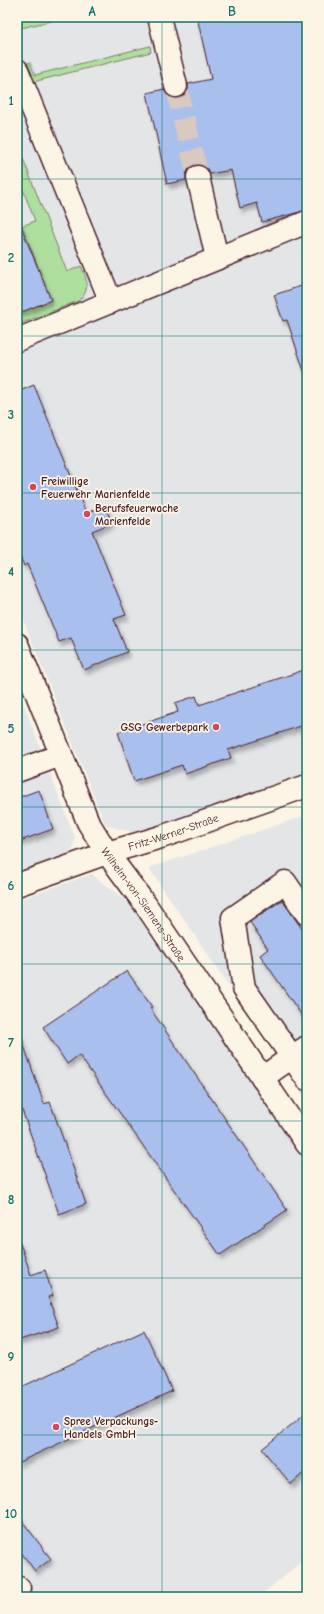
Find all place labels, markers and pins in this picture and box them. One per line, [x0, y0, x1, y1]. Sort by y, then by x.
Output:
place label: Freiwillige Feuerwehr Marienfelde [41, 475, 151, 501]
marker: Freiwillige Feuerwehr Marienfelde [28, 482, 38, 492]
place label: Berufsfeuerwache Marienfelde [95, 502, 179, 528]
marker: Berufsfeuerwache Marienfelde [82, 509, 92, 519]
place label: GSG Gewerbepark [120, 721, 209, 734]
marker: GSG Gewerbepark [211, 722, 221, 732]
place label: Spree Verpackungs- Handels GmbH [64, 1415, 158, 1441]
marker: Spree Verpackungs- Handels GmbH [51, 1422, 61, 1432]

